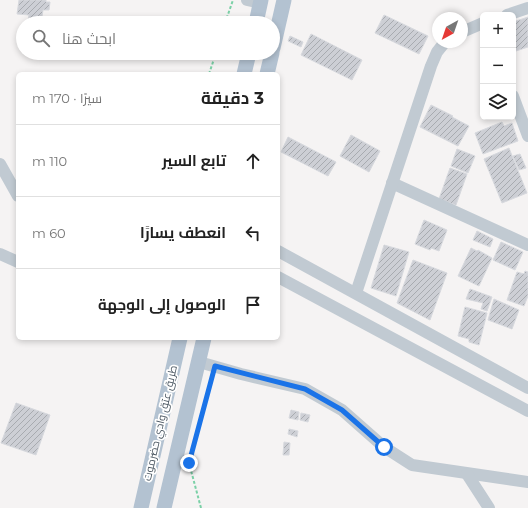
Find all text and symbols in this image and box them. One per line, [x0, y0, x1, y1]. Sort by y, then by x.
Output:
north arrow [432, 12, 468, 48]
map controls [480, 12, 516, 120]
button: + [480, 12, 516, 48]
search box [16, 16, 280, 60]
icon: search [30, 27, 52, 49]
text: ابحث هنا [62, 29, 116, 48]
button: − [480, 48, 516, 84]
button: layers [480, 84, 516, 120]
text: 3 دقيقة [201, 88, 264, 108]
text: سيرًا · 170 m [32, 90, 102, 106]
icon: ahead [242, 150, 264, 172]
text: تابع السير [162, 151, 226, 170]
text: 110 m [32, 153, 67, 169]
icon: left [242, 222, 264, 244]
text: انعطف يسارًا [140, 223, 226, 242]
text: 60 m [32, 225, 66, 241]
icon: arrive [242, 294, 264, 316]
text: الوصول إلى الوجهة [98, 295, 226, 314]
street label: طريق عتق وادي حضرموت [140, 364, 182, 483]
route start [375, 438, 393, 456]
route end [180, 454, 198, 472]

